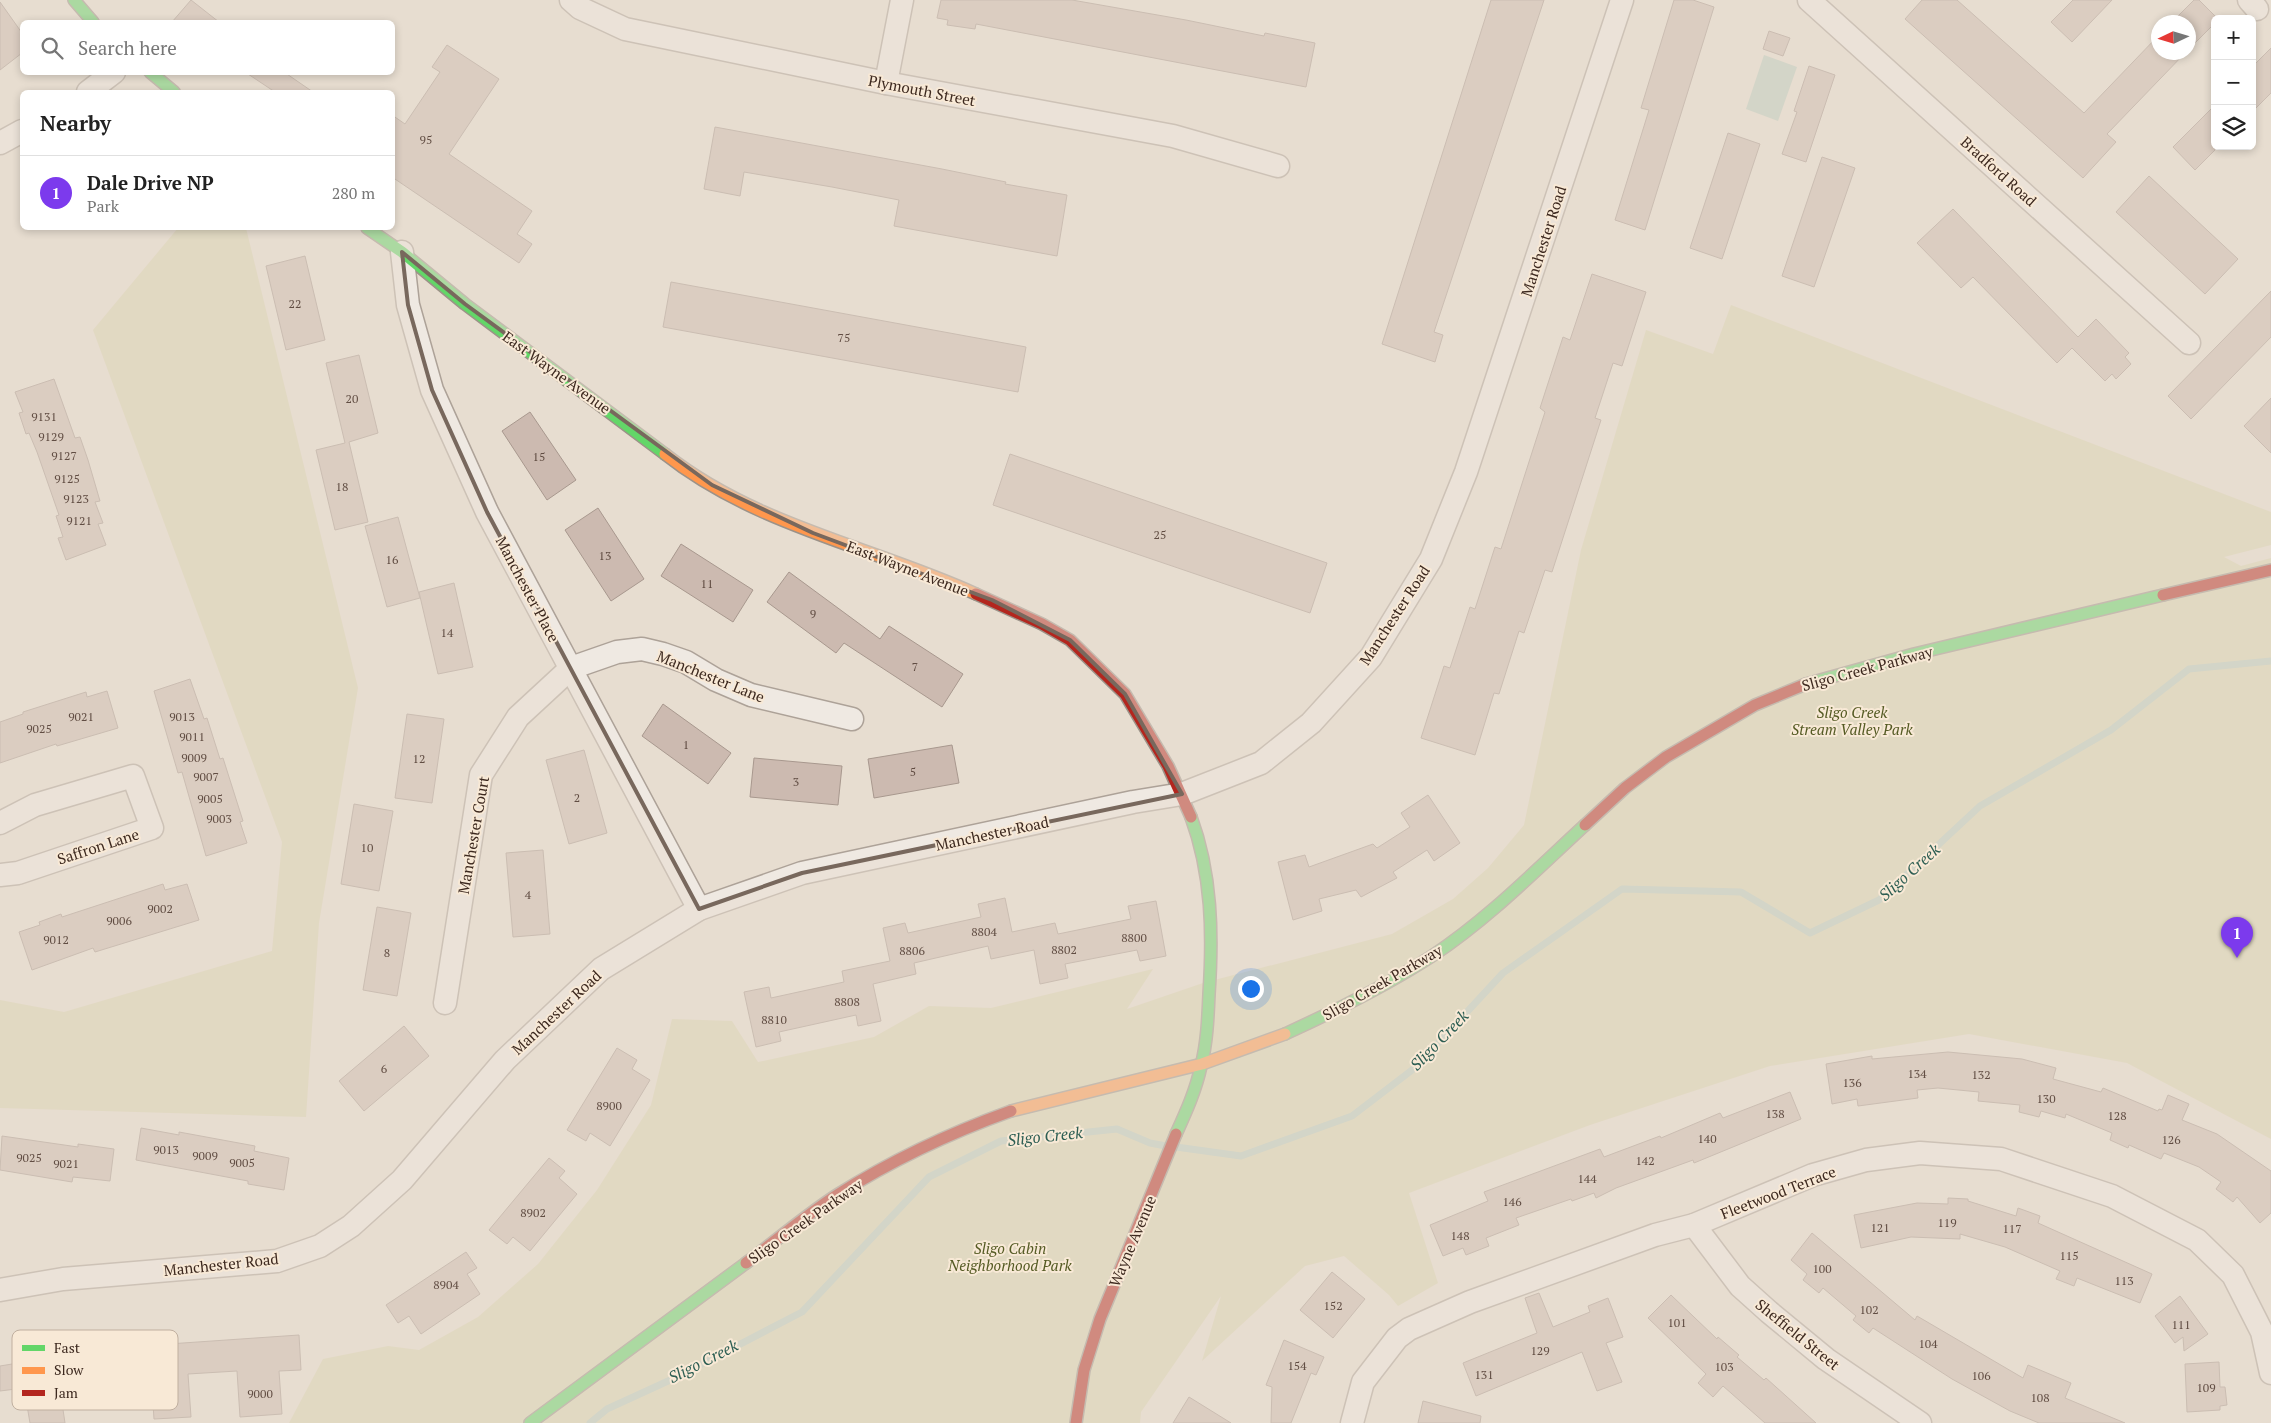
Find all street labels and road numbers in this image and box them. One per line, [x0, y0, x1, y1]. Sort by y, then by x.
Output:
street label: Plymouth Street [867, 70, 978, 110]
street label: Bradford Road [1957, 132, 2041, 210]
street label: Manchester Road [1516, 183, 1570, 299]
street label: East Wayne Avenue [499, 326, 615, 418]
street label: Manchester Place [492, 533, 564, 645]
street label: East Wayne Avenue [844, 536, 972, 600]
street label: Manchester Road [1354, 561, 1434, 669]
street label: Sligo Creek Parkway [1799, 641, 1935, 695]
street label: Manchester Lane [654, 645, 768, 707]
street label: Manchester Court [453, 774, 493, 896]
street label: Manchester Road [934, 811, 1050, 855]
street label: Saffron Lane [55, 823, 141, 869]
street label: Sligo Creek Parkway [1319, 939, 1446, 1024]
street label: Manchester Road [507, 965, 605, 1059]
street label: Fleetwood Terrace [1718, 1161, 1838, 1223]
street label: Sligo Creek Parkway [744, 1174, 866, 1268]
street label: Wayne Avenue [1104, 1192, 1160, 1290]
street label: Manchester Road [163, 1248, 279, 1280]
street label: Sheffield Street [1752, 1294, 1844, 1374]

